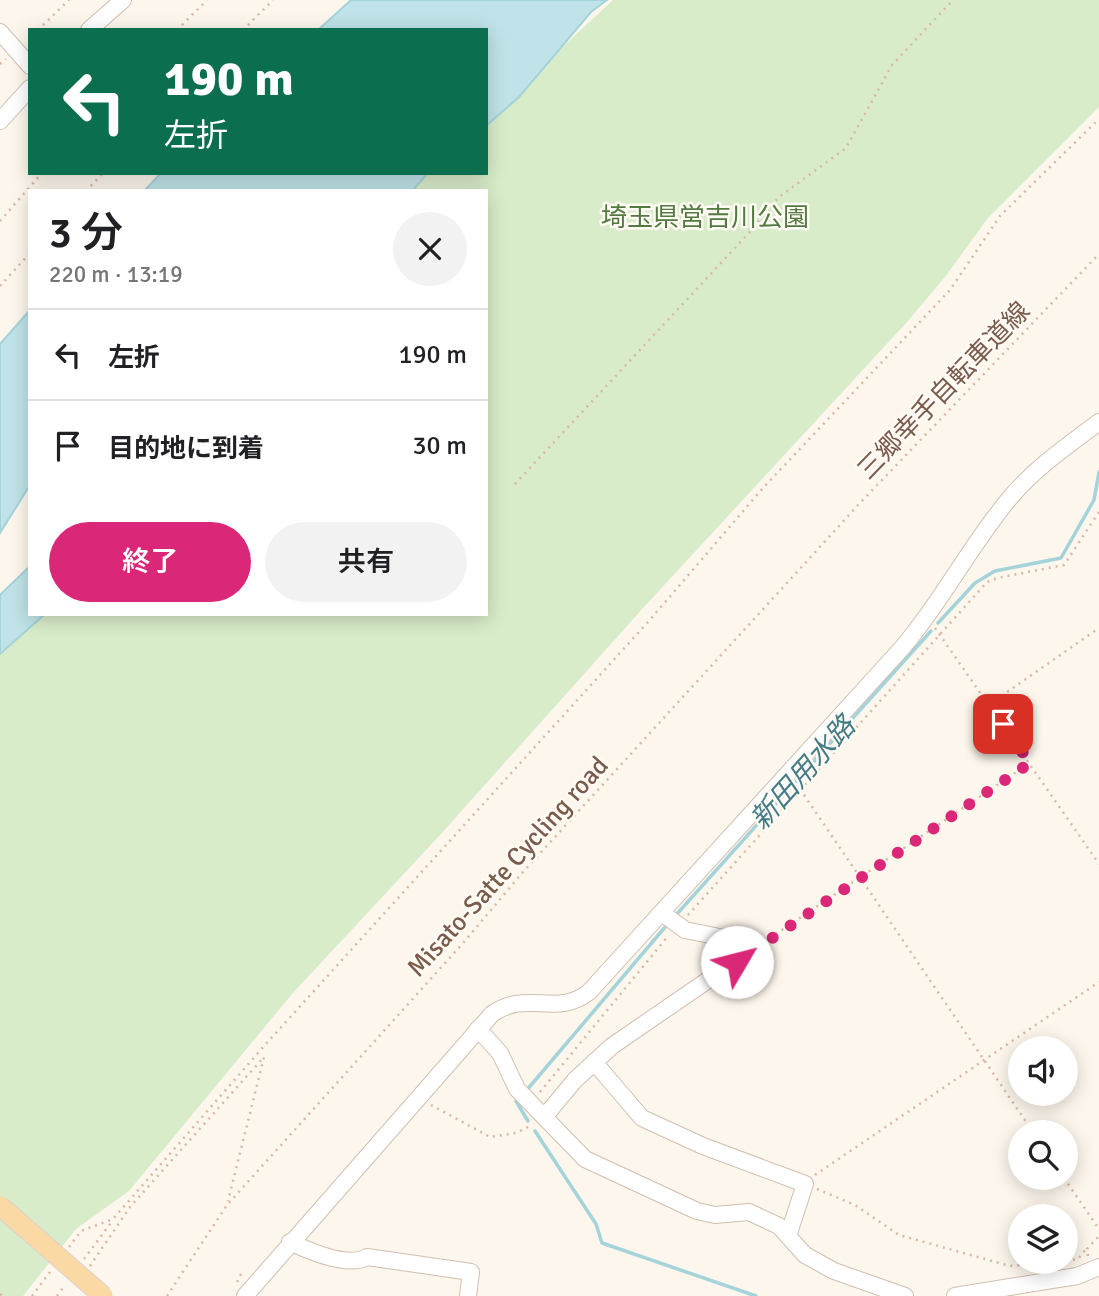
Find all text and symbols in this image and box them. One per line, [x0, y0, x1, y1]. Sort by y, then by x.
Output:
text: 190 m [164, 49, 294, 109]
icon: left [49, 56, 140, 147]
text: 左折 [164, 116, 228, 155]
park label: 埼玉県営吉川公園 [601, 202, 809, 234]
text: 3 分 [49, 208, 123, 259]
button: close [393, 212, 467, 286]
text: 220 m · 13:19 [49, 260, 183, 289]
street label: 三郷幸手自転車道線 [851, 296, 1037, 486]
icon: left [49, 336, 87, 374]
text: 190 m [398, 339, 467, 371]
text: 左折 [108, 342, 160, 374]
icon: arrive [49, 427, 87, 465]
text: 30 m [412, 430, 467, 462]
text: 目的地に到着 [108, 433, 264, 465]
button: 終了 [49, 522, 251, 602]
button: 共有 [265, 522, 467, 602]
pin [973, 694, 1033, 754]
icon: arrive [984, 705, 1022, 743]
water label: 新田用水路 [744, 708, 864, 836]
street label: Misato-Satte Cycling road [401, 750, 615, 984]
position arrow [700, 925, 774, 999]
map controls [1008, 1036, 1078, 1274]
button: sound [1008, 1036, 1078, 1106]
button: search [1008, 1120, 1078, 1190]
button: layers [1008, 1204, 1078, 1274]

